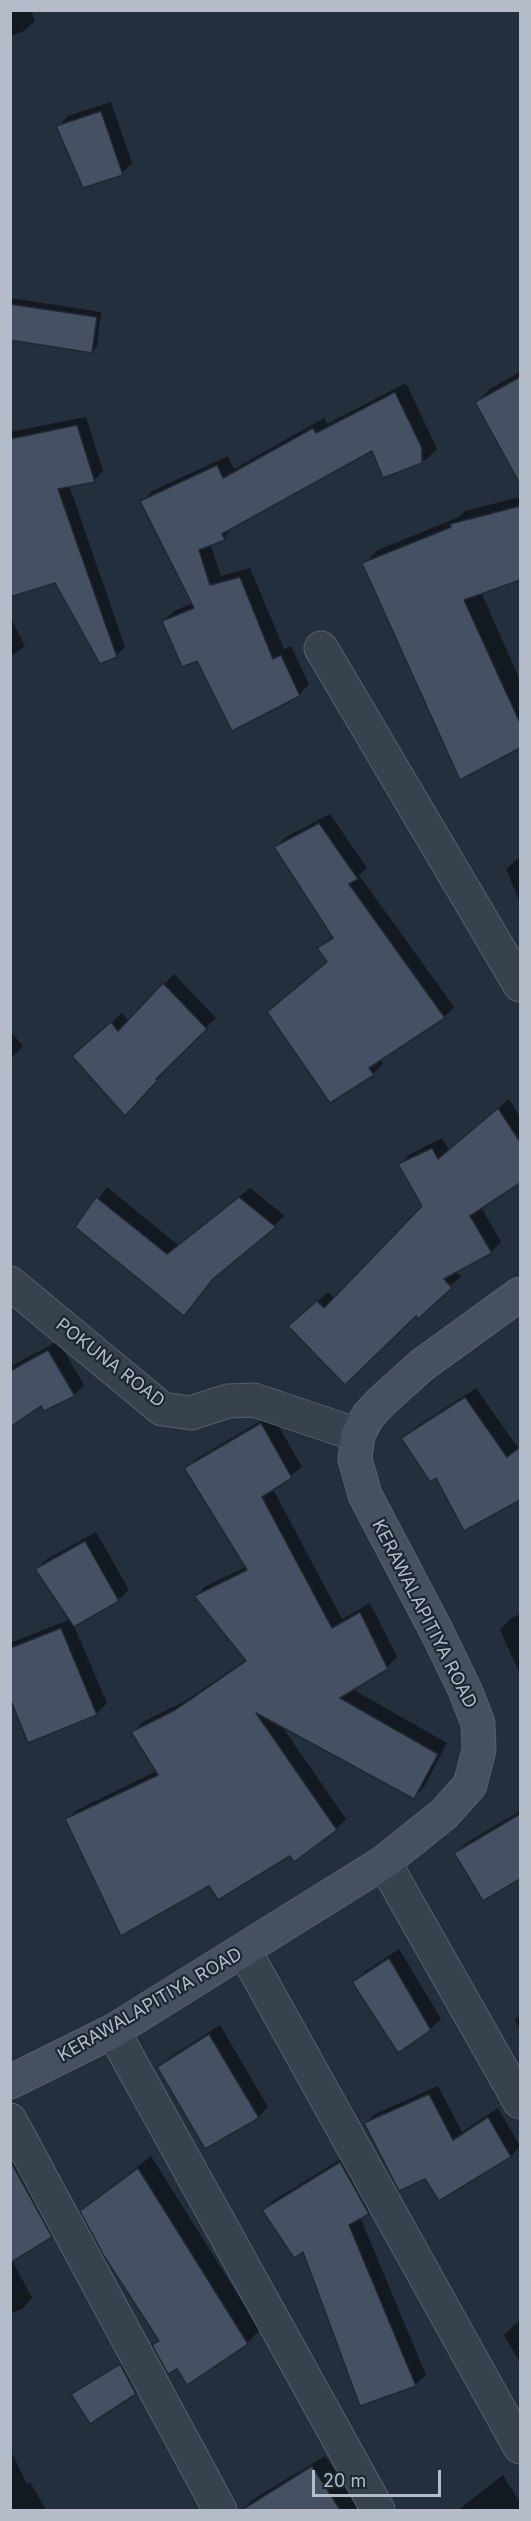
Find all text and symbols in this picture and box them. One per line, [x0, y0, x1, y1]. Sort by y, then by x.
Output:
street label: POKUNA ROAD [51, 1314, 169, 1412]
street label: KERAWALAPITIYA ROAD [367, 1516, 481, 1712]
street label: KERAWALAPITIYA ROAD [54, 1943, 246, 2067]
scale bar [315, 2458, 444, 2496]
text: 20 m [323, 2470, 366, 2491]

